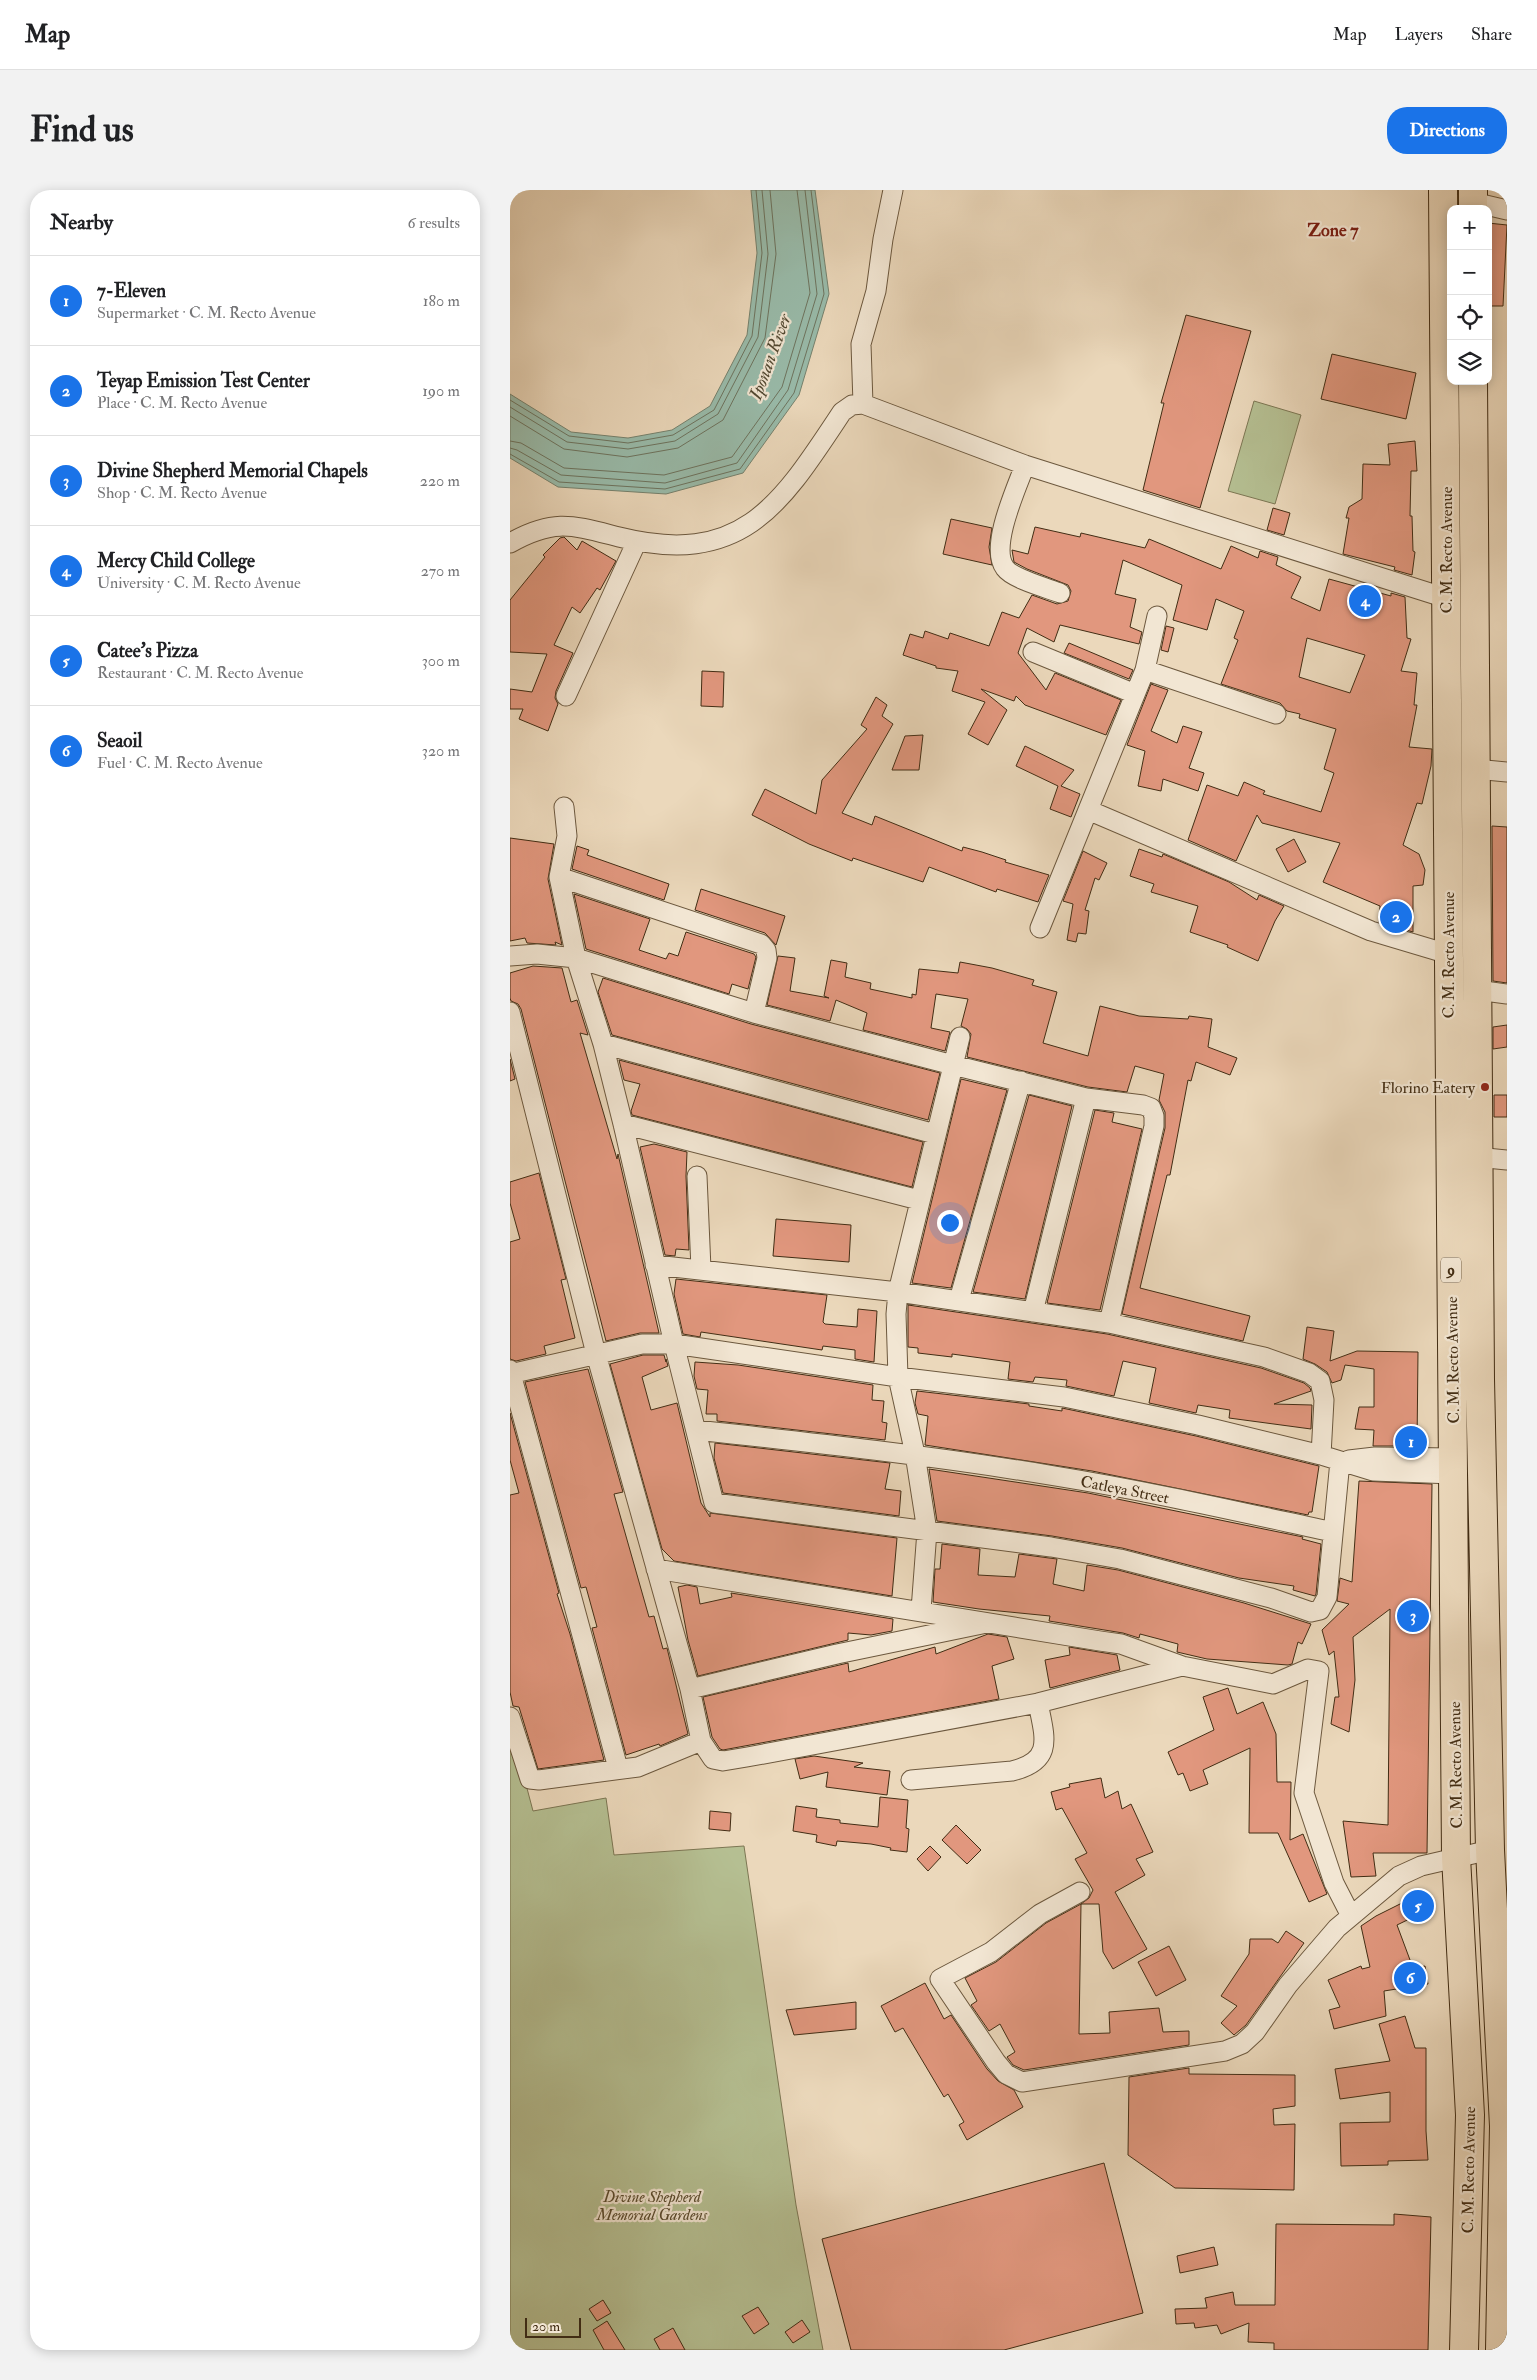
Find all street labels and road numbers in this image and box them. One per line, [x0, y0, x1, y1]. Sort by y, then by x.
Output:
street label: C. M. Recto Avenue [1437, 486, 1457, 614]
street label: C. M. Recto Avenue [1439, 891, 1459, 1019]
road number: 9 [1441, 1258, 1461, 1282]
street label: C. M. Recto Avenue [1442, 1296, 1464, 1424]
street label: Catleya Street [1079, 1472, 1171, 1508]
street label: C. M. Recto Avenue [1445, 1701, 1467, 1829]
street label: C. M. Recto Avenue [1458, 2106, 1480, 2234]

